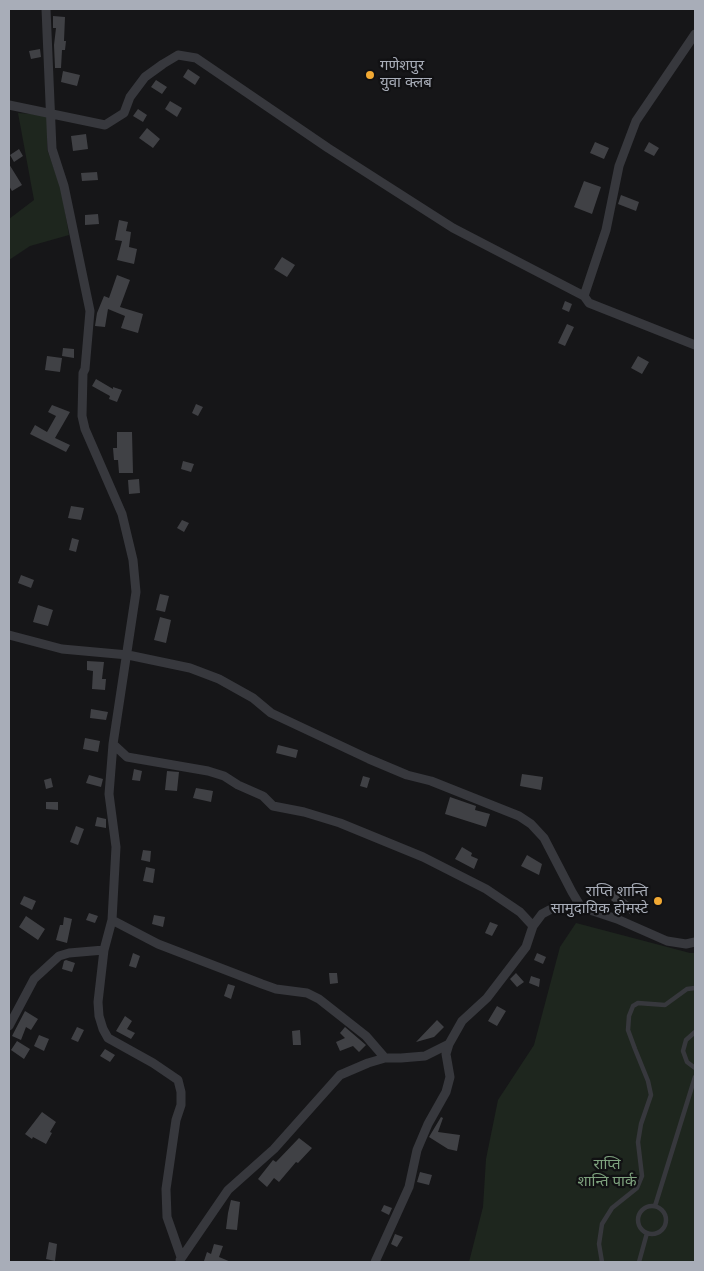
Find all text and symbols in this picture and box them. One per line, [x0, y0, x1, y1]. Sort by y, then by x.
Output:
place label: गणेशपुर युवा क्लब [380, 57, 432, 92]
marker: गणेशपुर युवा क्लब [364, 69, 376, 81]
place label: राप्ति शान्ति सामुदायिक होमस्टे [551, 883, 648, 918]
marker: राप्ति शान्ति सामुदायिक होमस्टे [652, 895, 664, 907]
park label: राप्ति शान्ति पार्क [577, 1156, 637, 1191]

